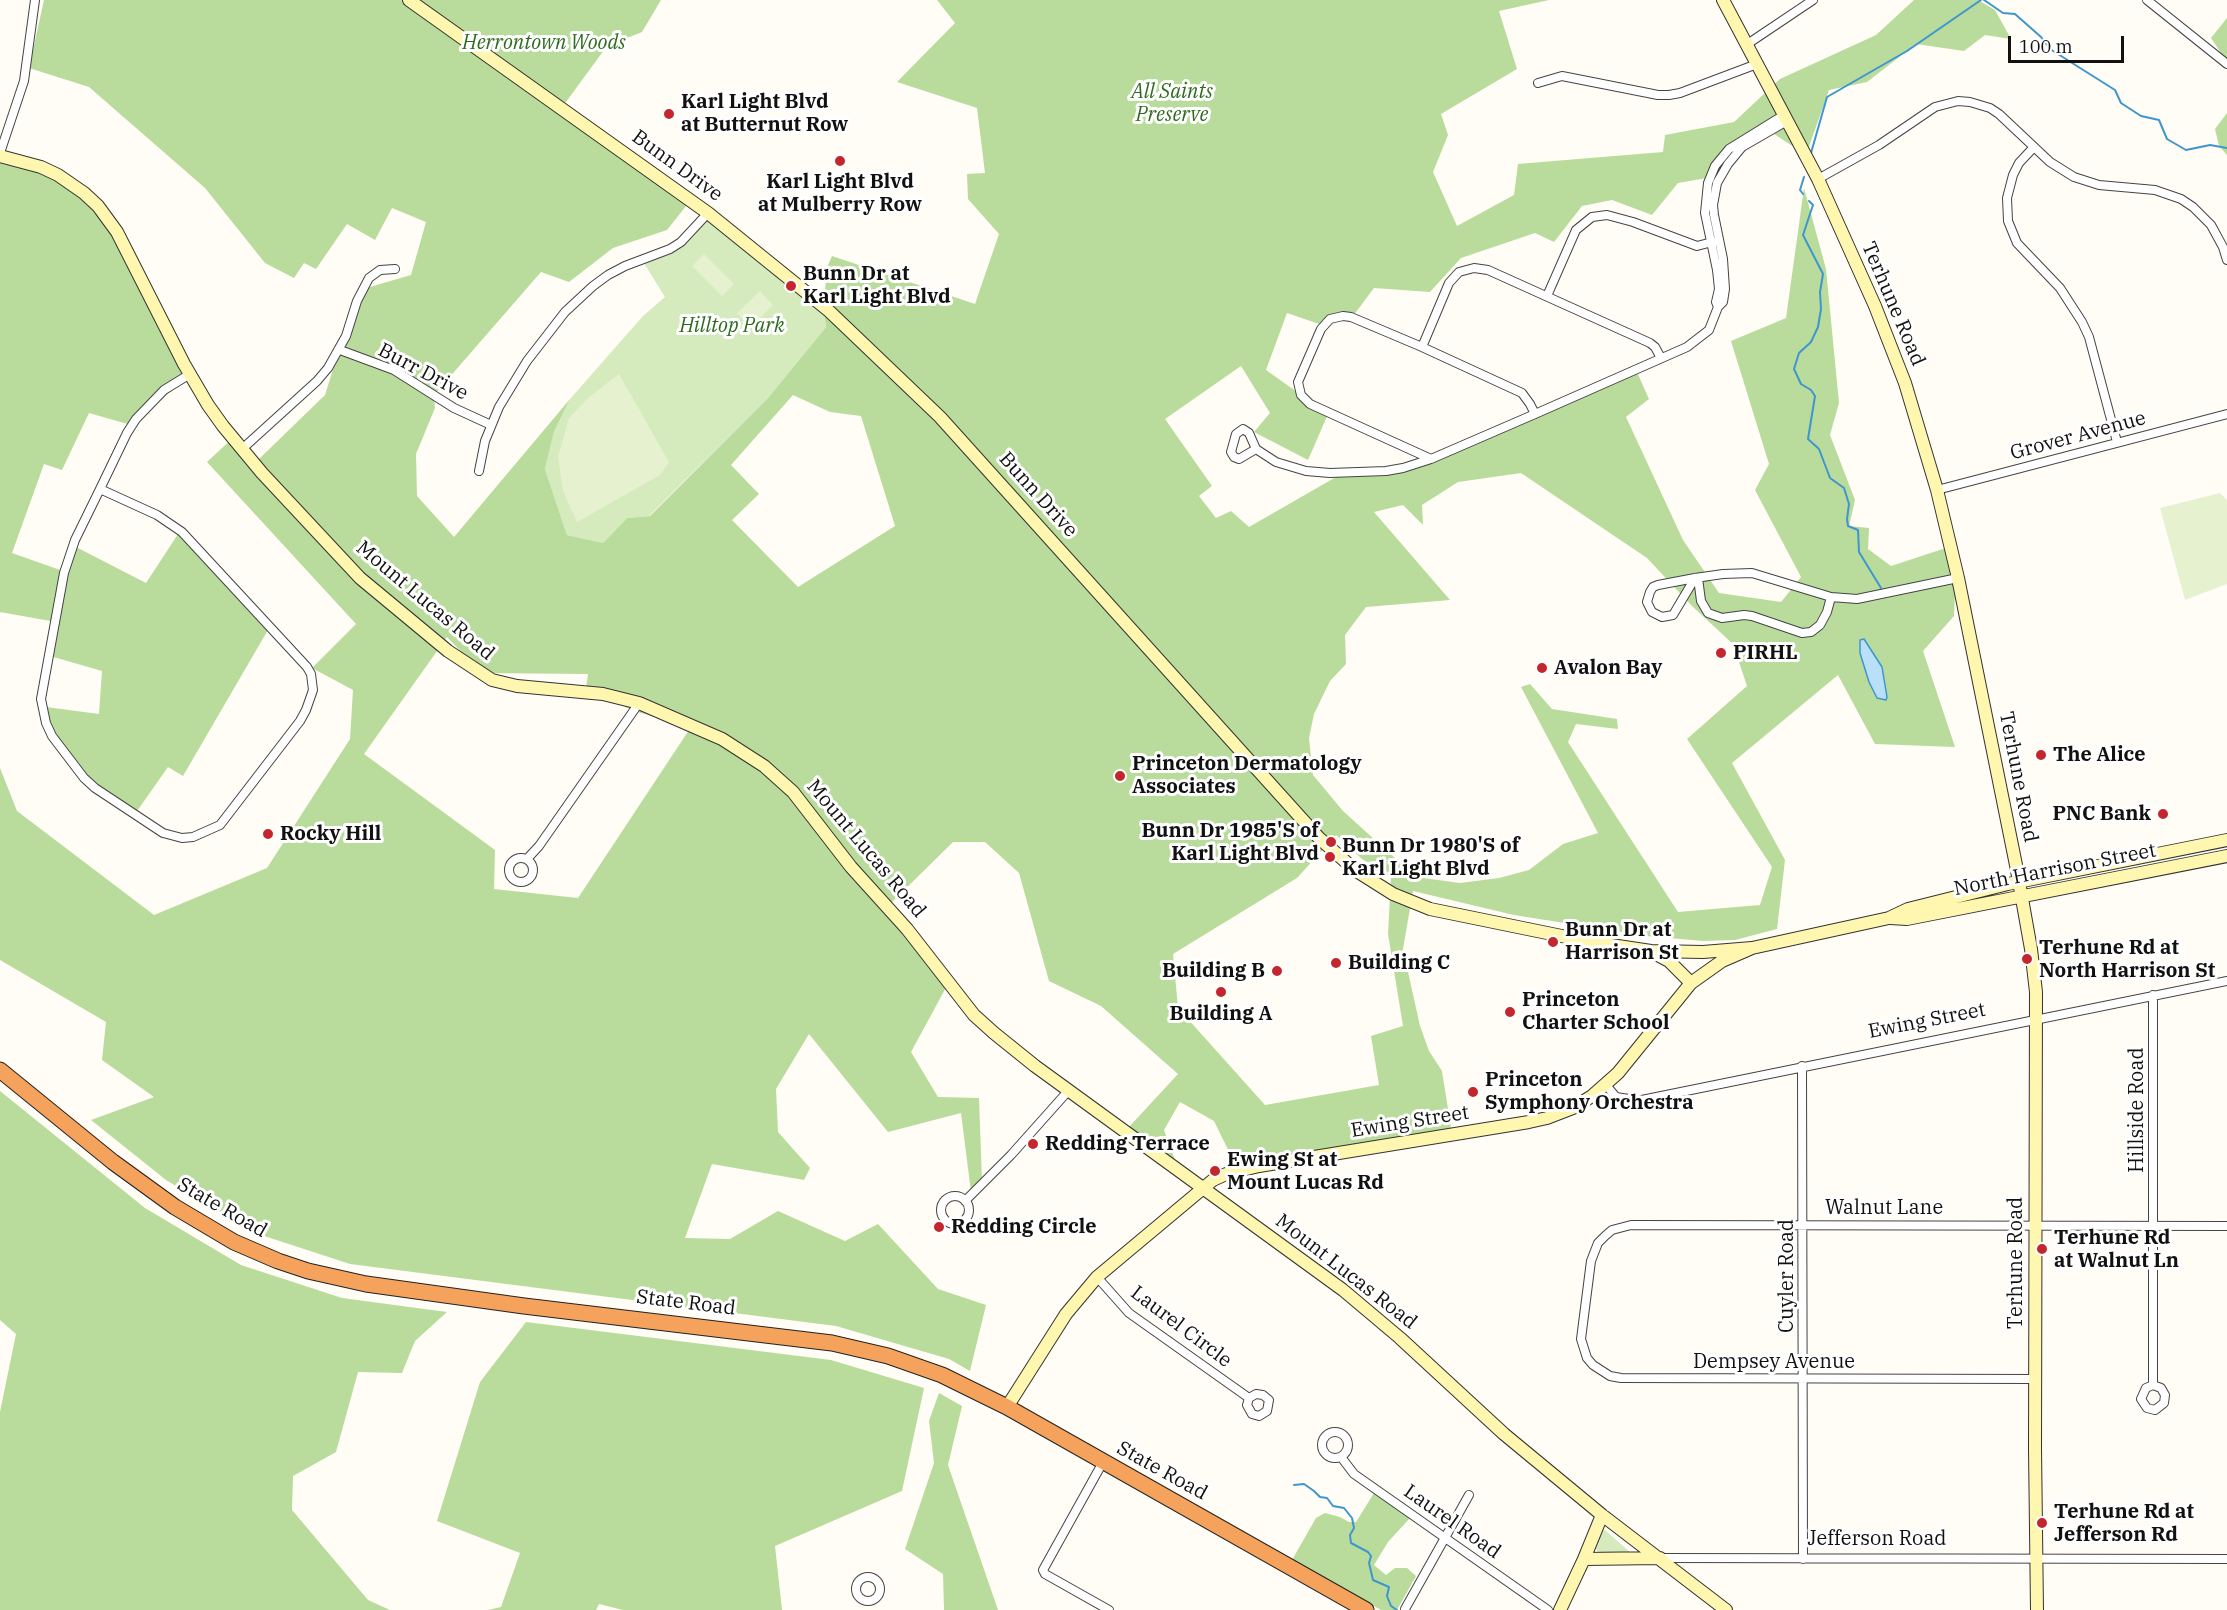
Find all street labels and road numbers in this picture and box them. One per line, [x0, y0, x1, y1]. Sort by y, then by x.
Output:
street label: Bunn Drive [627, 125, 727, 207]
street label: Terhune Road [1856, 238, 1930, 370]
street label: Burr Drive [374, 338, 472, 406]
street label: Grover Avenue [2008, 406, 2148, 466]
street label: Bunn Drive [994, 447, 1082, 543]
street label: Mount Lucas Road [351, 536, 499, 666]
street label: Terhune Road [1994, 710, 2042, 844]
street label: Mount Lucas Road [801, 775, 931, 923]
street label: North Harrison Street [1952, 839, 2158, 901]
street label: Ewing Street [1866, 998, 1988, 1044]
street label: Hillside Road [2125, 1047, 2149, 1173]
street label: Ewing Street [1349, 1101, 1471, 1143]
street label: State Road [173, 1173, 271, 1243]
street label: Walnut Lane [1825, 1196, 1943, 1220]
street label: Terhune Road [2004, 1197, 2028, 1329]
street label: Mount Lucas Road [1270, 1209, 1422, 1335]
street label: Cuyler Road [1775, 1219, 1799, 1333]
street label: Laurel Circle [1126, 1281, 1236, 1373]
street label: State Road [635, 1285, 737, 1321]
street label: Dempsey Avenue [1693, 1350, 1855, 1374]
street label: State Road [1113, 1436, 1211, 1506]
street label: Laurel Road [1399, 1480, 1505, 1564]
street label: Jefferson Road [1808, 1527, 1946, 1551]

